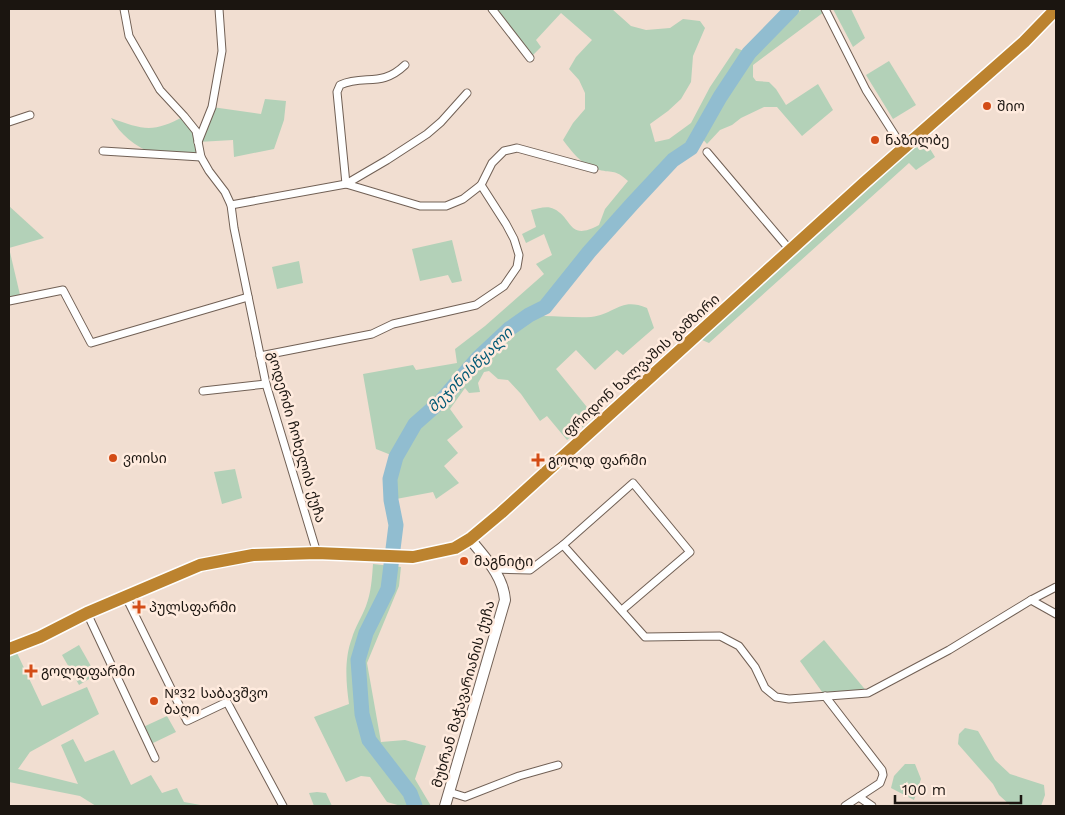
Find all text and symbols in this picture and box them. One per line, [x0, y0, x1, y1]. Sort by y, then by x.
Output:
place label: შიო [997, 98, 1025, 114]
marker: შიო [981, 100, 993, 112]
place label: ნაზილბე [885, 132, 949, 149]
marker: ნაზილბე [869, 134, 881, 146]
street label: ფრიდონ ხალვაშის გამზირი [560, 291, 723, 440]
water label: მეჯინისწყალი [424, 323, 517, 416]
street label: გოდერძი ჩოხელის ქუჩა [264, 349, 329, 525]
place label: ვოისი [123, 450, 167, 467]
marker: ვოისი [107, 452, 119, 464]
place label: გოლდ ფარმი [548, 452, 647, 469]
marker: გოლდ ფარმი [532, 454, 544, 466]
place label: მაგნიტი [474, 553, 533, 570]
marker: მაგნიტი [458, 555, 470, 567]
place label: პულსფარმი [149, 599, 236, 616]
street label: მუხრან მაჭავარიანის ქუჩა [429, 599, 498, 790]
marker: პულსფარმი [133, 601, 145, 613]
place label: გოლდფარმი [41, 663, 135, 680]
marker: გოლდფარმი [25, 665, 37, 677]
place label: №32 საბავშვო ბაღი [164, 685, 268, 718]
marker: №32 საბავშვო ბაღი [148, 695, 160, 707]
scale bar [895, 772, 1021, 804]
text: 100 m [902, 781, 946, 799]

